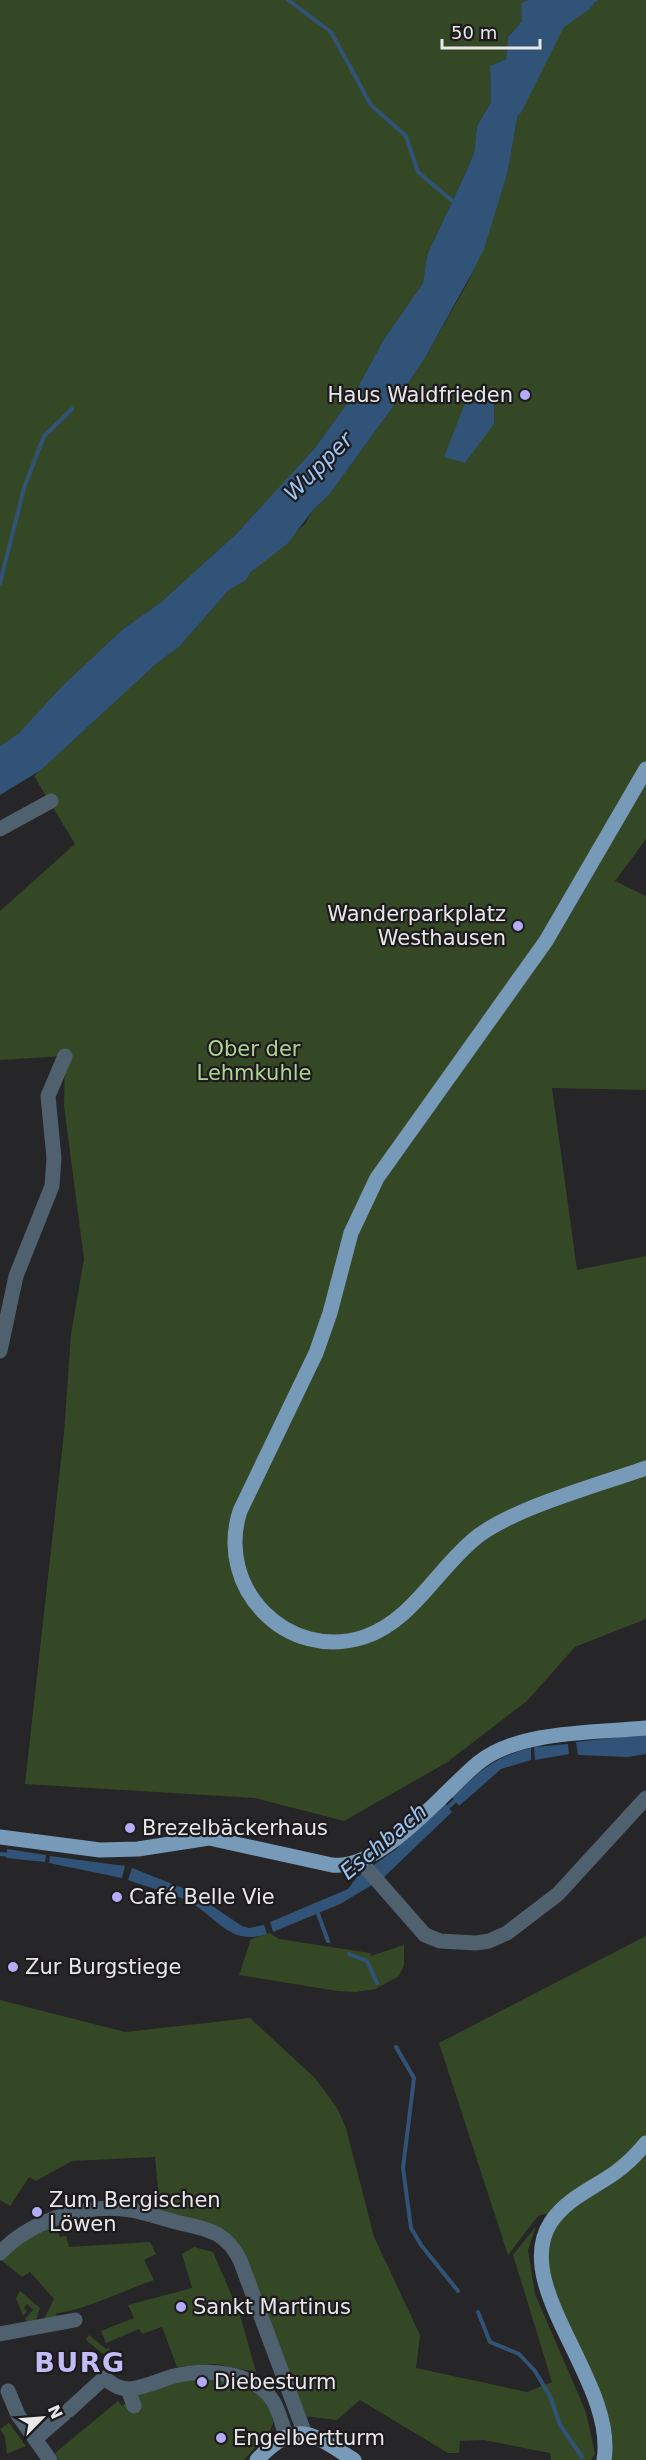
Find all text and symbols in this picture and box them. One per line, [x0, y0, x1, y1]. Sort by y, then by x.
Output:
scale bar [442, 12, 540, 50]
text: 50 m [451, 22, 497, 43]
place label: Haus Waldfrieden [328, 383, 513, 407]
marker: Haus Waldfrieden [518, 388, 532, 402]
water label: Wupper [279, 426, 359, 506]
place label: Wanderparkplatz Westhausen [327, 902, 506, 950]
marker: Wanderparkplatz Westhausen [511, 919, 525, 933]
park label: Ober der Lehmkuhle [197, 1037, 311, 1085]
water label: Eschbach [335, 1798, 432, 1885]
place label: Brezelbäckerhaus [142, 1816, 328, 1840]
marker: Brezelbäckerhaus [123, 1821, 137, 1835]
place label: Café Belle Vie [129, 1885, 275, 1909]
marker: Café Belle Vie [110, 1890, 124, 1904]
place label: Zur Burgstiege [25, 1955, 182, 1979]
marker: Zur Burgstiege [6, 1960, 20, 1974]
place label: Zum Bergischen Löwen [49, 2188, 221, 2236]
marker: Zum Bergischen Löwen [30, 2205, 44, 2219]
place label: Sankt Martinus [193, 2295, 351, 2319]
marker: Sankt Martinus [174, 2300, 188, 2314]
district label: BURG [34, 2347, 126, 2378]
place label: Diebesturm [214, 2370, 336, 2394]
marker: Diebesturm [195, 2375, 209, 2389]
north arrow [12, 2388, 72, 2448]
text: N [44, 2402, 67, 2422]
place label: Engelbertturm [233, 2426, 385, 2450]
marker: Engelbertturm [214, 2431, 228, 2445]

